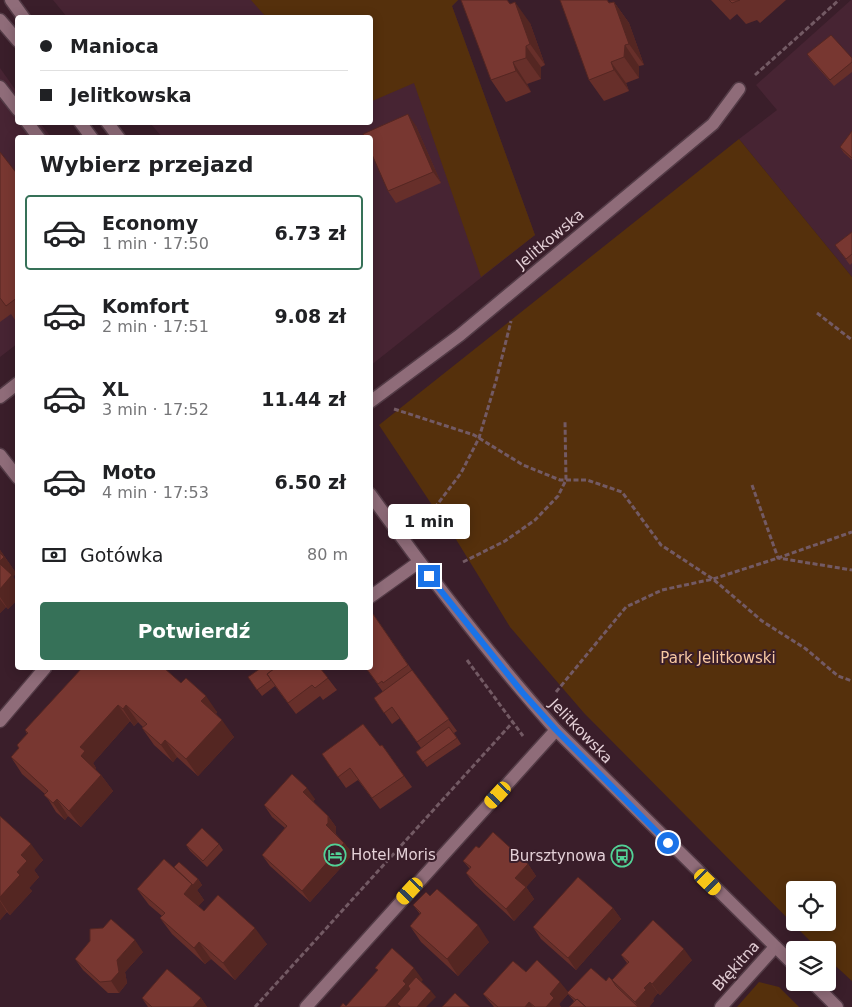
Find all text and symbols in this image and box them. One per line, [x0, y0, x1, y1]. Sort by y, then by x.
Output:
text: Manioca [70, 35, 159, 57]
text: Jelitkowska [70, 84, 192, 106]
text: Wybierz przejazd [40, 152, 253, 177]
street label: Jelitkowska [512, 205, 588, 273]
icon: car [42, 210, 87, 255]
text: Economy [102, 212, 198, 234]
text: 6.73 zł [274, 222, 346, 244]
text: 1 min · 17:50 [102, 234, 209, 253]
icon: car [42, 293, 87, 338]
text: Komfort [102, 295, 189, 317]
text: 9.08 zł [274, 305, 346, 327]
text: 2 min · 17:51 [102, 317, 209, 336]
icon: car [42, 376, 87, 421]
text: XL [102, 378, 129, 400]
text: 11.44 zł [261, 388, 346, 410]
text: 3 min · 17:52 [102, 400, 209, 419]
icon: car [42, 459, 87, 504]
text: Moto [102, 461, 156, 483]
text: 6.50 zł [274, 471, 346, 493]
text: 4 min · 17:53 [102, 483, 209, 502]
callout: 1 min [388, 504, 470, 538]
text: 1 min [404, 512, 454, 531]
icon: cash [40, 541, 68, 569]
text: Gotówka [80, 544, 163, 566]
text: 80 m [307, 545, 348, 564]
route end [418, 565, 440, 587]
button: Potwierdź [40, 602, 348, 660]
park label: Park Jelitkowski [660, 649, 776, 667]
street label: Jelitkowska [545, 694, 616, 767]
car [482, 779, 513, 811]
route start [657, 832, 679, 854]
hotel icon: Hotel Moris [323, 843, 347, 867]
bus stop icon: Bursztynowa [610, 844, 634, 868]
place label: Hotel Moris [351, 846, 436, 864]
place label: Bursztynowa [509, 847, 606, 865]
car [691, 866, 724, 898]
car [394, 875, 425, 907]
map controls [786, 881, 836, 991]
button: locate [786, 881, 836, 931]
street label: Błękitna [709, 937, 763, 995]
button: layers [786, 941, 836, 991]

